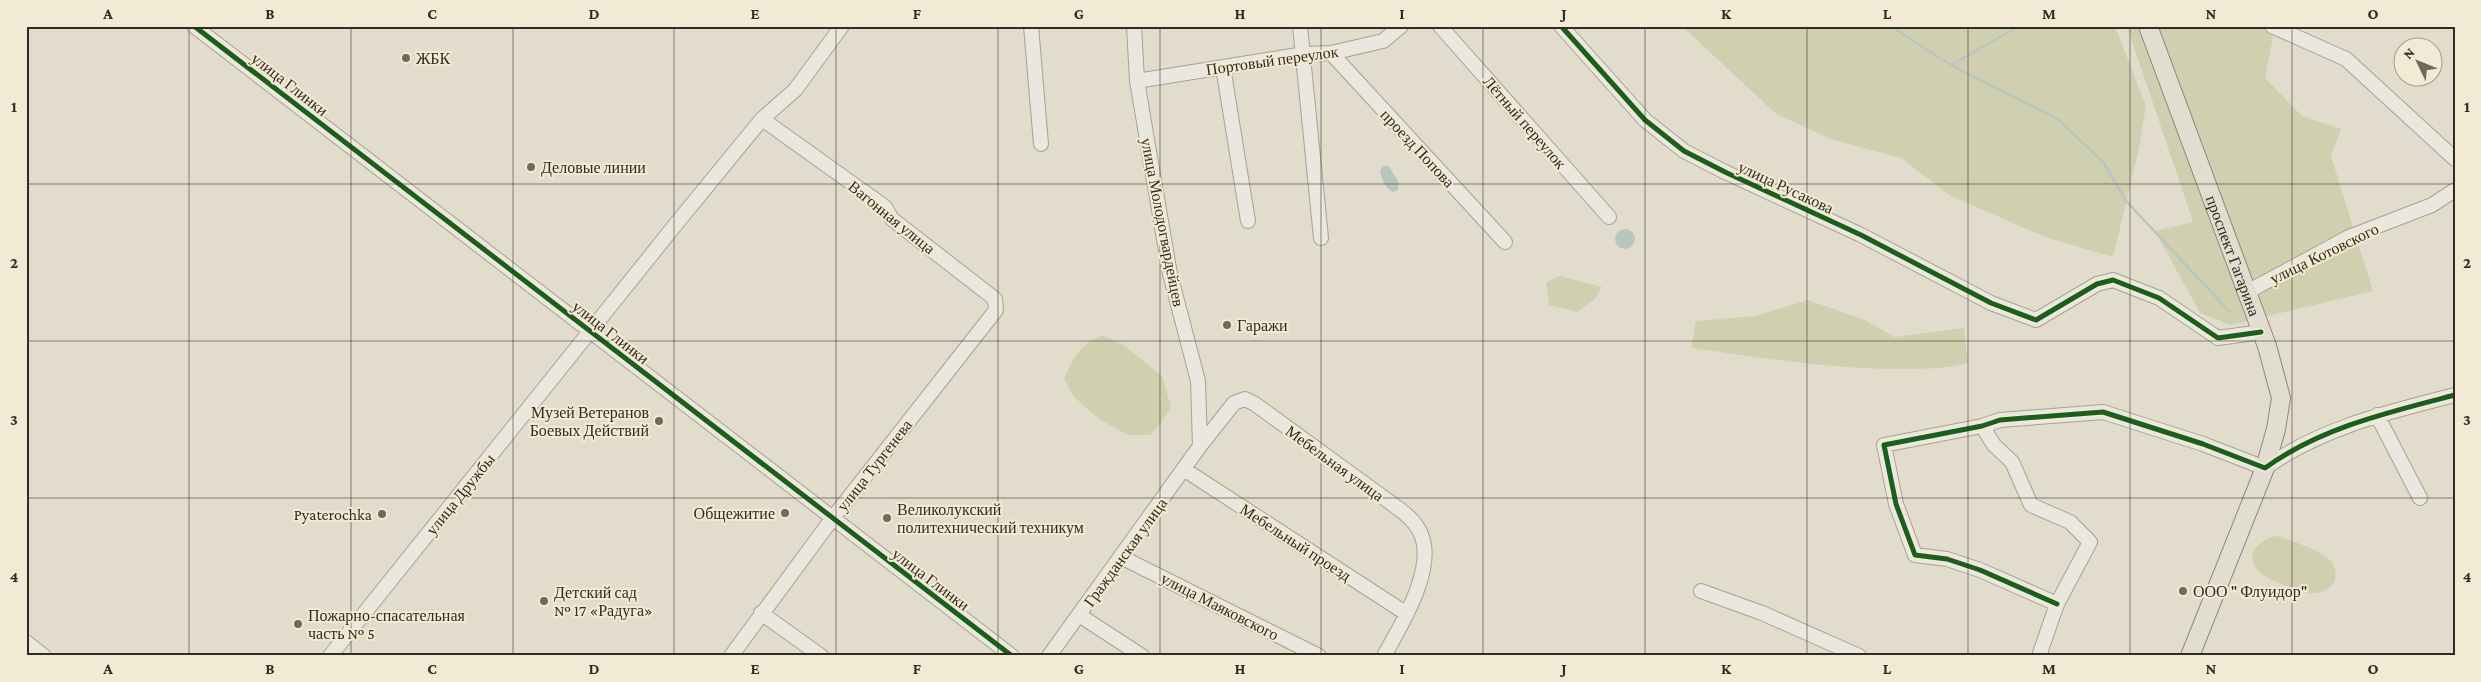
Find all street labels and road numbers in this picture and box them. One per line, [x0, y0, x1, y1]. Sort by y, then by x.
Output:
street label: Портовый переулок [1205, 43, 1340, 79]
street label: улица Глинки [248, 49, 332, 120]
street label: Лётный переулок [1479, 73, 1570, 173]
street label: проезд Попова [1377, 106, 1458, 191]
street label: улица Молодогвардейцев [1137, 136, 1187, 309]
street label: улица Русакова [1735, 158, 1836, 218]
street label: Вагонная улица [845, 177, 938, 258]
street label: проспект Гагарина [2203, 193, 2263, 318]
street label: улица Котовского [2267, 220, 2382, 288]
street label: улица Глинки [569, 297, 653, 368]
street label: улица Тургенева [834, 416, 916, 515]
street label: Мебельная улица [1282, 422, 1387, 505]
street label: улица Дружбы [423, 450, 499, 539]
street label: Гражданская улица [1080, 495, 1171, 610]
street label: Мебельный проезд [1237, 500, 1354, 585]
street label: улица Глинки [888, 545, 973, 615]
street label: улица Маяковского [1158, 569, 1281, 644]

